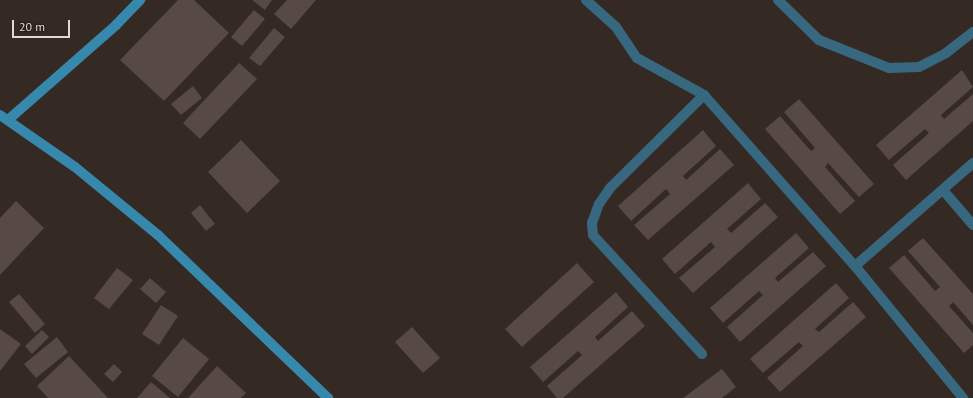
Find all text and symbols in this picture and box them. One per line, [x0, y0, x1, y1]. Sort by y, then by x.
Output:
scale bar [14, 12, 72, 38]
text: 20 m [19, 19, 45, 34]

